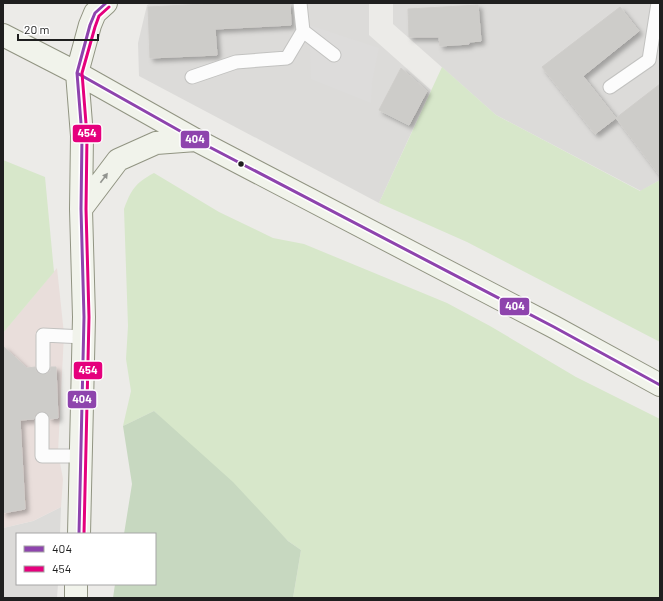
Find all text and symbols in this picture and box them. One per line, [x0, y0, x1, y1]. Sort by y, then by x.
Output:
scale bar [18, 16, 98, 42]
text: 20 m [24, 22, 50, 36]
line badge: 454 [72, 124, 102, 143]
text: 454 [77, 126, 97, 139]
line badge: 404 [180, 130, 210, 149]
text: 404 [185, 132, 205, 145]
unlabelled marker [236, 159, 246, 169]
one-way arrow [100, 172, 109, 183]
line badge: 404 [499, 297, 530, 316]
text: 404 [505, 299, 525, 312]
line badge: 454 [73, 361, 103, 380]
text: 454 [78, 363, 98, 376]
line badge: 404 [67, 390, 97, 409]
text: 404 [72, 392, 92, 405]
legend [16, 533, 156, 585]
text: 404 [52, 541, 72, 555]
text: 454 [52, 561, 71, 575]

